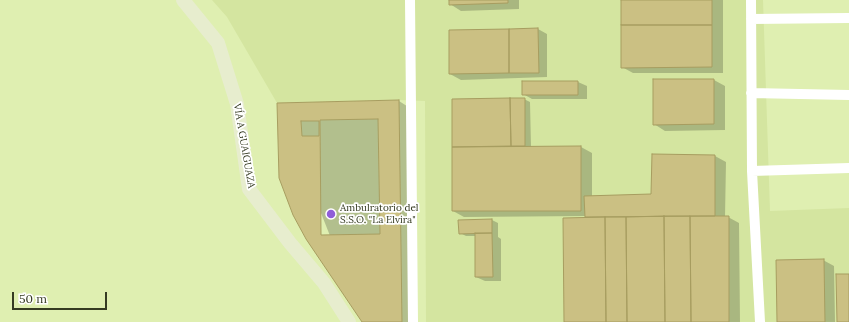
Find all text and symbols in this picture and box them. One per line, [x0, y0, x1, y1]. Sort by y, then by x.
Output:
street label: VÍA A GUAIGUAZA [231, 103, 257, 189]
place label: Ambulratorio del S.S.O. "La Elvira" [340, 202, 419, 226]
marker: Ambulratorio del S.S.O. "La Elvira" [325, 208, 337, 220]
scale bar [14, 284, 109, 310]
text: 50 m [19, 291, 47, 306]

